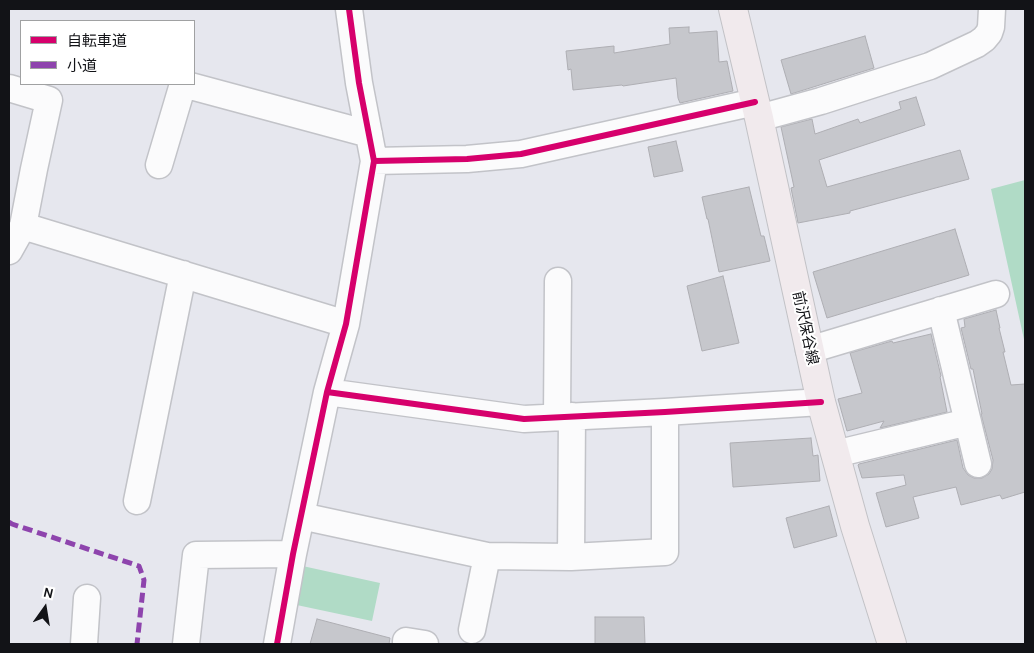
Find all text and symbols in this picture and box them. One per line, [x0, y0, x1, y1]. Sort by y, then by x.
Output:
legend [20, 20, 195, 85]
text: 自転車道 [67, 32, 127, 50]
text: 小道 [67, 57, 97, 75]
street label: 前沢保谷線 [788, 289, 822, 367]
north arrow [20, 583, 70, 633]
text: N [42, 583, 55, 602]

